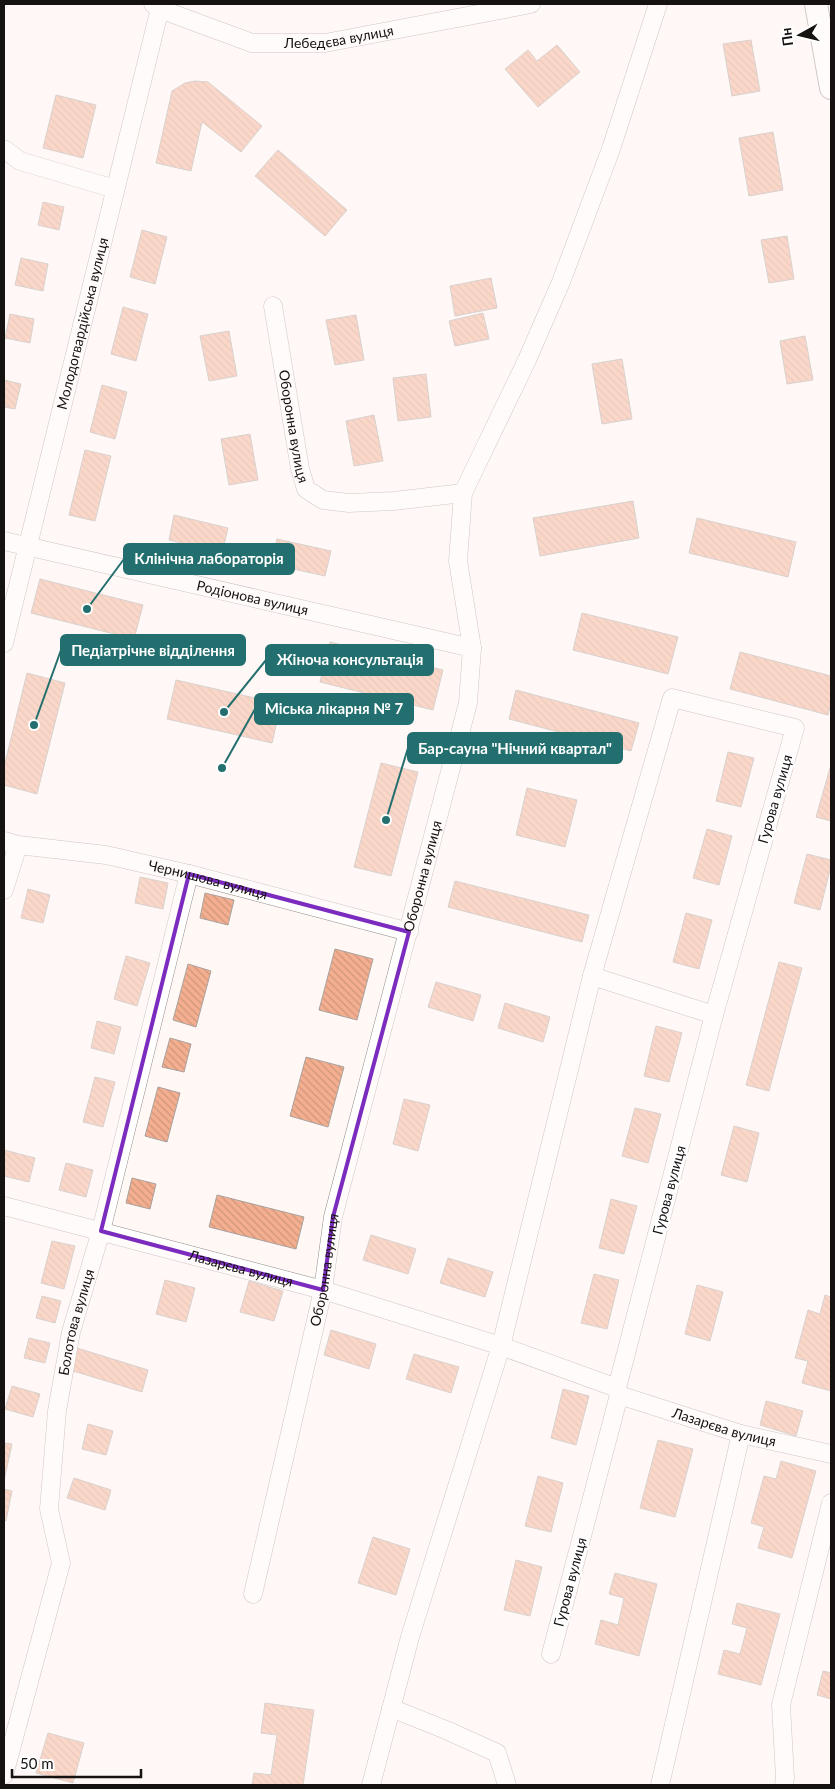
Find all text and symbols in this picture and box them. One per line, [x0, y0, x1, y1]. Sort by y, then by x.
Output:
north arrow [775, 10, 825, 60]
street label: Лебедєва вулиця [283, 21, 395, 51]
text: Пн [777, 27, 796, 47]
street label: Молодогвардійська вулиця [53, 236, 111, 411]
street label: Оборонна вулиця [276, 368, 313, 485]
callout: Клінічна лабораторія [124, 544, 294, 574]
text: Клінічна лабораторія [134, 549, 284, 567]
street label: Родіонова вулиця [195, 576, 310, 618]
callout: Педіатрічне відділення [61, 635, 245, 665]
text: Педіатрічне відділення [71, 641, 235, 659]
callout: Жіноча консультація [266, 645, 433, 675]
text: Жіноча консультація [277, 650, 423, 668]
callout: Міська лікарня № 7 [255, 694, 413, 724]
text: Міська лікарня № 7 [265, 699, 404, 717]
callout: Бар-сауна "Нічний квартал" [408, 733, 622, 763]
text: Бар-сауна "Нічний квартал" [418, 739, 612, 757]
street label: Гурова вулиця [754, 752, 795, 845]
street label: Оборонна вулиця [399, 819, 445, 934]
street label: Чернишова вулиця [147, 856, 269, 902]
street label: Гурова вулиця [648, 1143, 689, 1236]
street label: Оборонна вулиця [306, 1211, 342, 1328]
street label: Лазарєва вулиця [186, 1246, 295, 1290]
street label: Болотова вулиця [54, 1267, 97, 1377]
street label: Лазарєва вулиця [669, 1403, 778, 1450]
street label: Гурова вулиця [549, 1535, 590, 1628]
scale bar [12, 1746, 141, 1778]
text: 50 m [20, 1754, 54, 1772]

